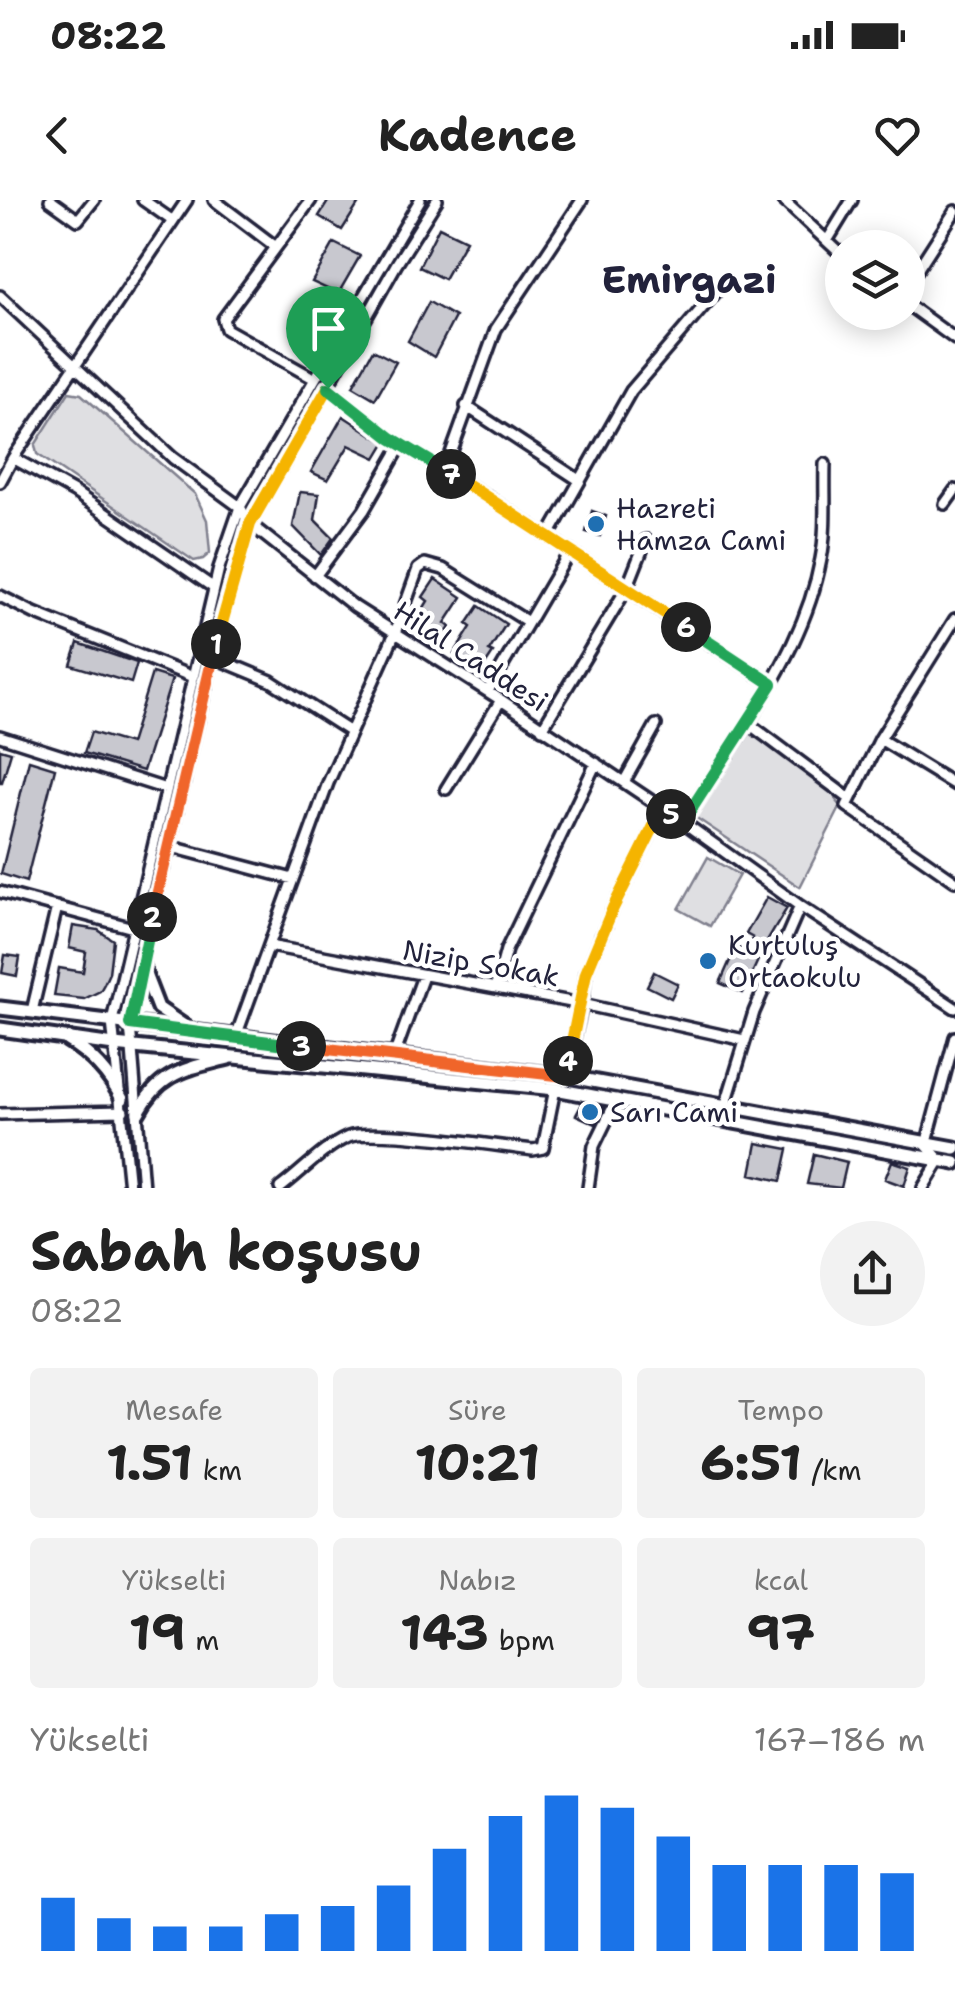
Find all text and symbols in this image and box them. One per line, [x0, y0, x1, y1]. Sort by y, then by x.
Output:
text: 08:22 [50, 10, 166, 61]
text: Kadence [378, 105, 577, 165]
icon: back [30, 108, 85, 163]
icon: heart [870, 108, 925, 163]
map controls [825, 230, 925, 330]
button: layers [825, 230, 925, 330]
district label: Emirgazi [601, 254, 777, 305]
pin [286, 286, 371, 389]
icon: arrive [301, 301, 356, 356]
pin: 7 [426, 449, 476, 499]
text: 7 [441, 455, 461, 493]
place label: Hazreti Hamza Cami [616, 489, 786, 559]
marker: Hazreti Hamza Cami [585, 513, 607, 535]
street label: Hilal Caddesi [386, 592, 556, 720]
pin: 6 [661, 602, 711, 652]
text: 6 [676, 608, 696, 646]
pin: 1 [191, 619, 241, 669]
text: 1 [210, 625, 222, 663]
pin: 5 [646, 789, 696, 839]
text: 5 [662, 795, 680, 833]
pin: 2 [127, 892, 177, 942]
text: 2 [142, 898, 162, 936]
place label: Kurtuluş Ortaokulu [728, 926, 862, 996]
street label: Nizip Sokak [400, 931, 562, 995]
marker: Kurtuluş Ortaokulu [697, 950, 719, 972]
pin: 3 [276, 1021, 326, 1071]
text: 3 [291, 1027, 311, 1065]
pin: 4 [543, 1036, 593, 1086]
text: 4 [558, 1042, 578, 1080]
place label: Sarı Cami [610, 1093, 738, 1131]
marker: Sarı Cami [579, 1101, 601, 1123]
text: Sabah koşusu [30, 1214, 422, 1288]
button: share [820, 1221, 925, 1326]
text: 08:22 [30, 1289, 123, 1332]
text: Mesafe [125, 1391, 223, 1429]
text: Süre [448, 1391, 507, 1429]
text: Tempo [738, 1391, 824, 1429]
text: 1.51 [106, 1429, 193, 1496]
text: 10:21 [415, 1429, 540, 1496]
text: 6:51 [700, 1429, 802, 1496]
text: km [193, 1451, 242, 1489]
text: /km [802, 1451, 862, 1489]
text: Yükselti [122, 1561, 227, 1599]
text: Nabız [438, 1561, 517, 1599]
text: kcal [754, 1561, 808, 1599]
text: 19 [129, 1599, 186, 1666]
text: 143 [400, 1599, 489, 1666]
text: 97 [746, 1599, 815, 1666]
text: m [186, 1621, 220, 1659]
text: bpm [489, 1621, 555, 1659]
text: Yükselti [30, 1718, 150, 1761]
text: 167–186 m [754, 1718, 925, 1761]

